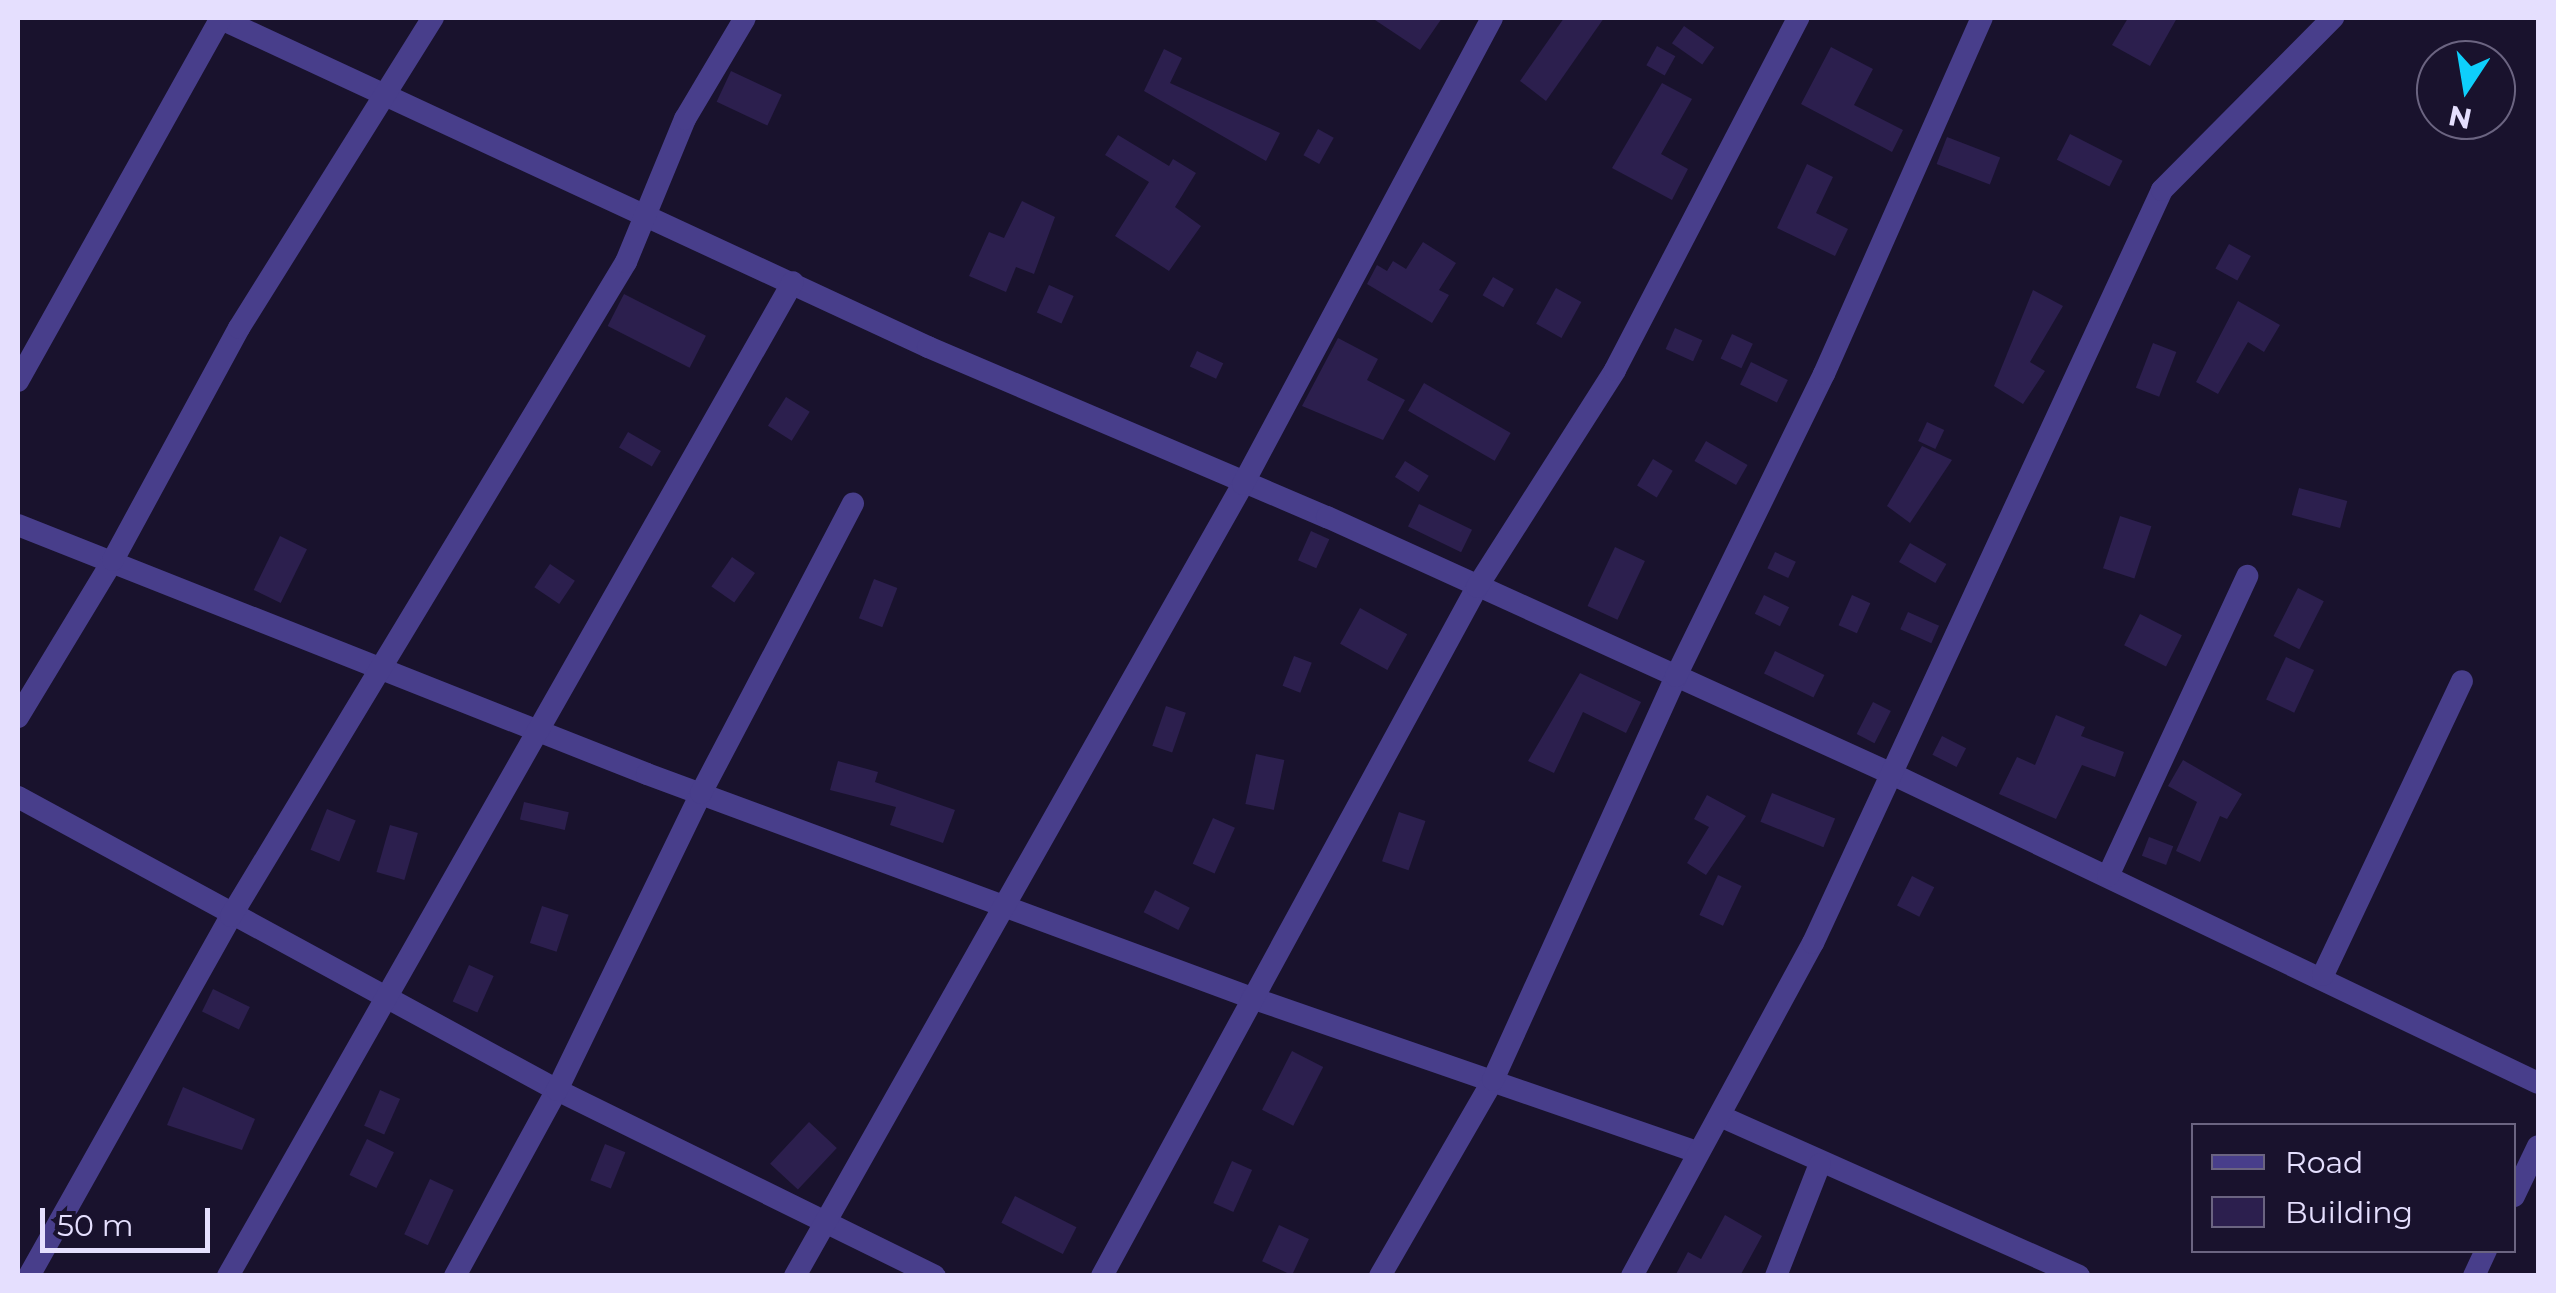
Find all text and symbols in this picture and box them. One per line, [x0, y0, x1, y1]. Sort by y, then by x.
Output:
north arrow [2416, 40, 2516, 140]
text: N [2446, 98, 2475, 136]
legend [2191, 1123, 2516, 1253]
text: Road [2285, 1144, 2363, 1181]
scale bar [45, 1188, 215, 1250]
text: Building [2285, 1194, 2413, 1231]
text: 50 m [57, 1207, 134, 1244]

